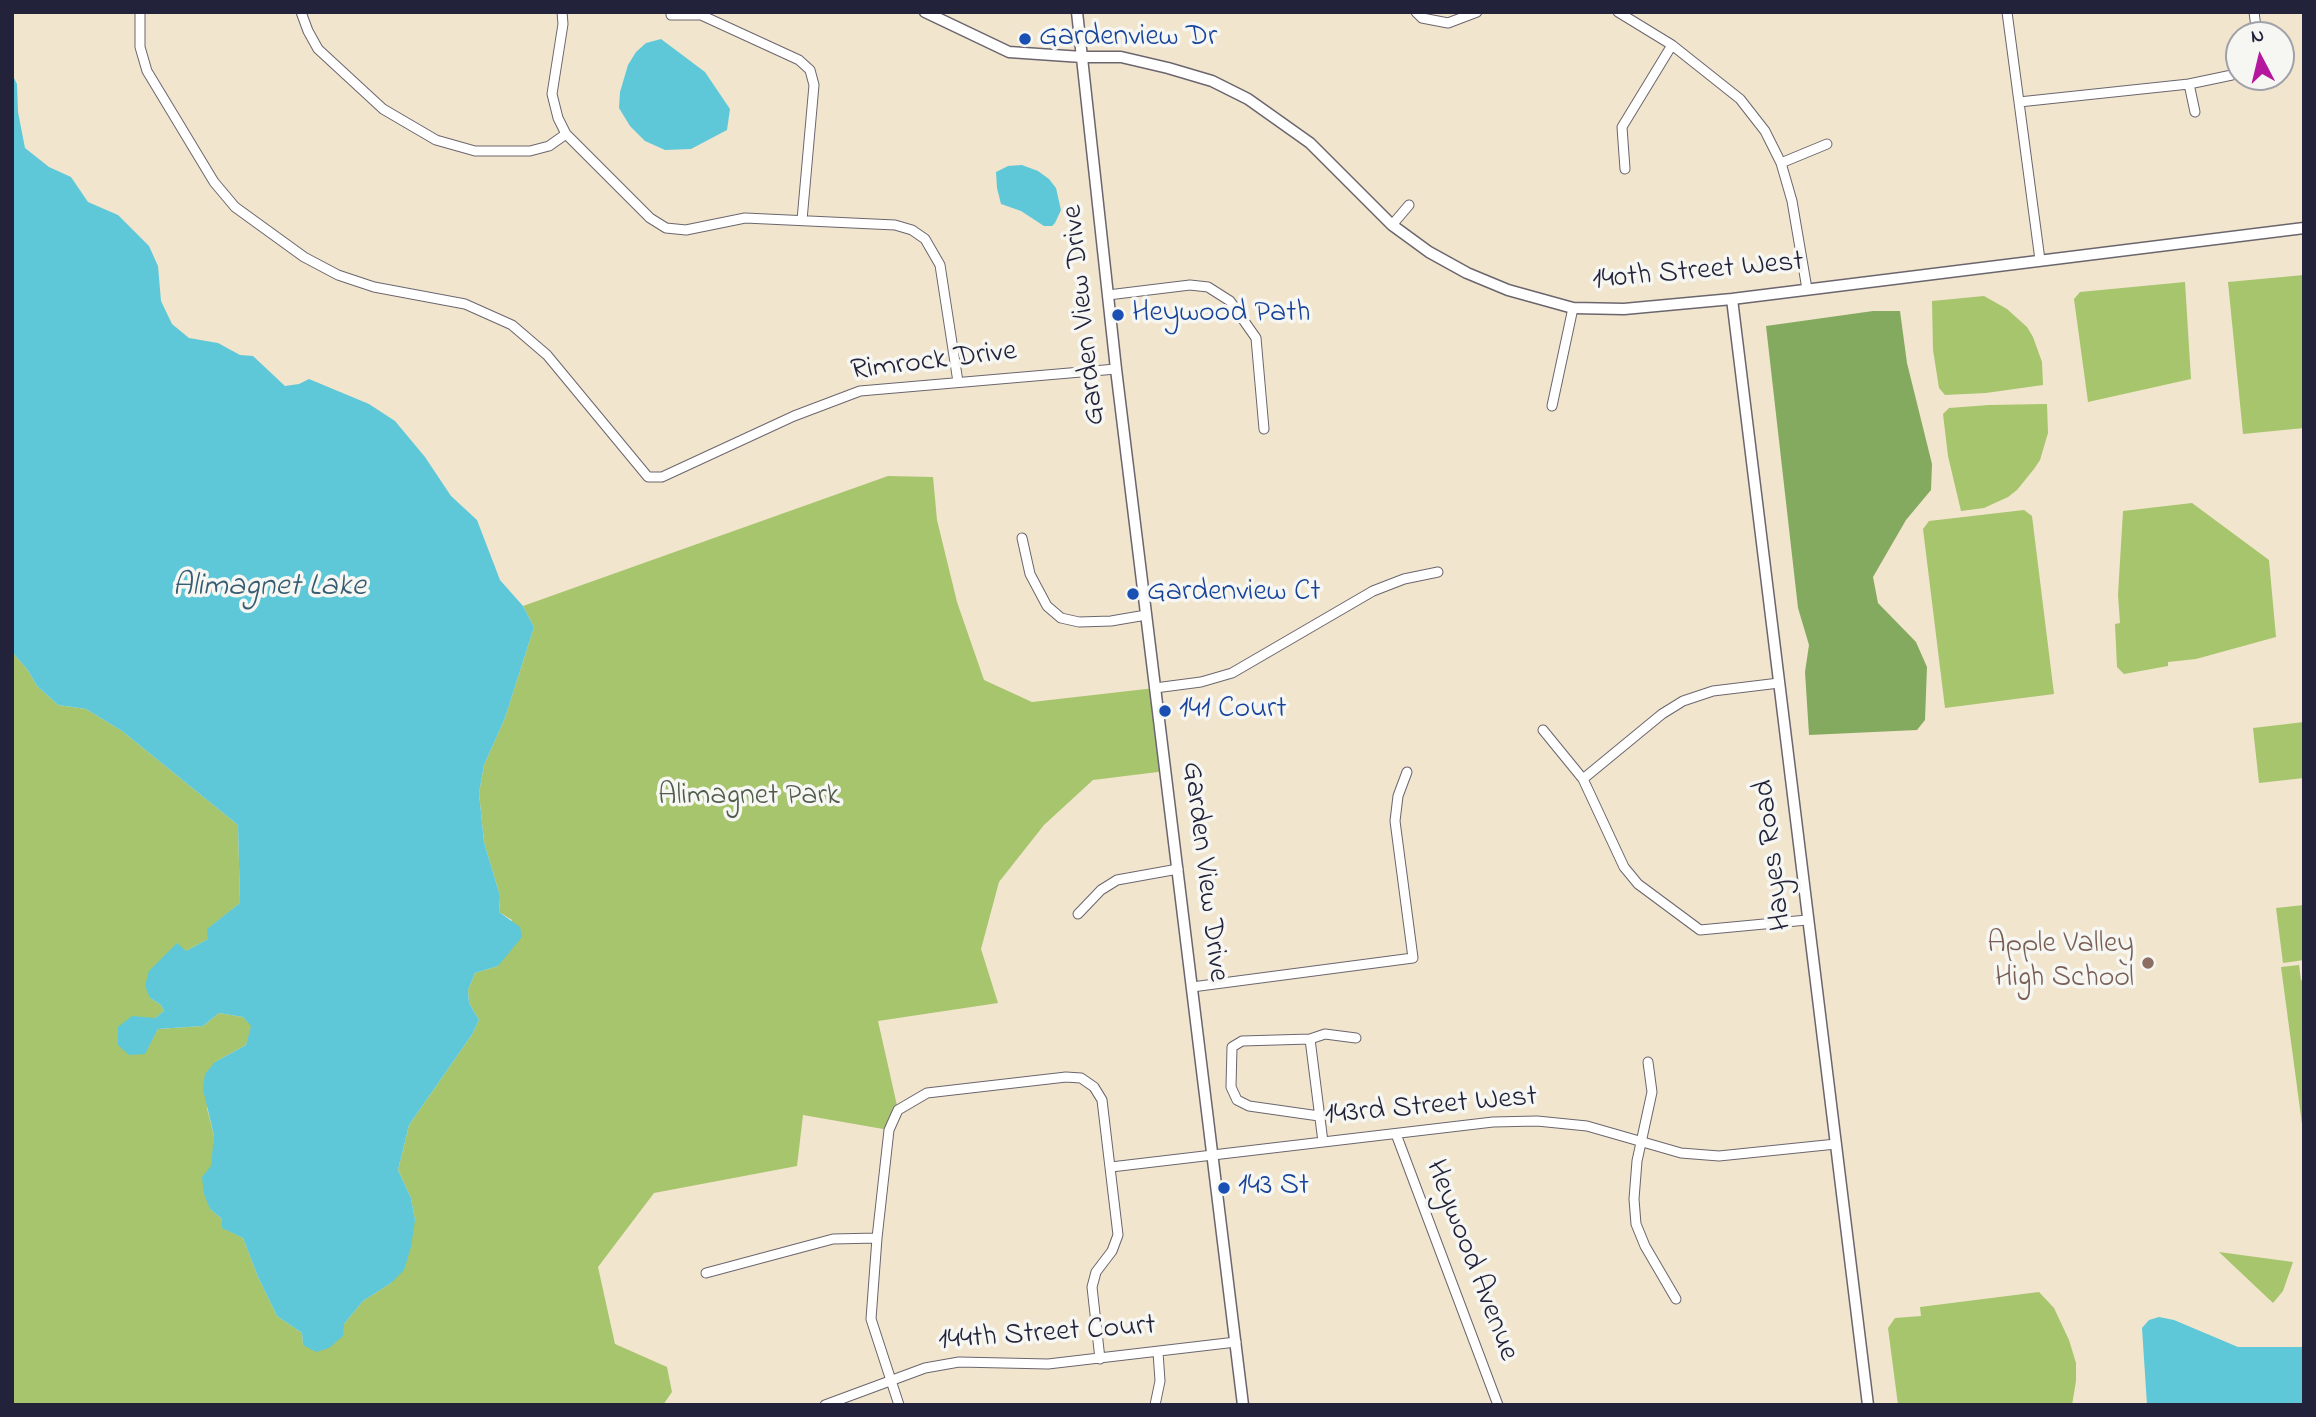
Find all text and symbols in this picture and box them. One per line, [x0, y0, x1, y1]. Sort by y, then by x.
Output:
place label: Gardenview Dr [1039, 21, 1217, 57]
north arrow [2225, 21, 2295, 91]
text: N [2250, 22, 2266, 51]
marker: Gardenview Dr [1017, 31, 1033, 47]
street label: Garden View Drive [1057, 203, 1115, 427]
street label: 140th Street West [1591, 246, 1805, 300]
place label: Heywood Path [1132, 297, 1311, 333]
marker: Heywood Path [1110, 307, 1126, 323]
street label: Rimrock Drive [849, 335, 1019, 391]
water label: Alimagnet Lake [172, 570, 366, 608]
place label: Gardenview Ct [1147, 576, 1321, 612]
marker: Gardenview Ct [1125, 586, 1141, 602]
place label: 141 Court [1179, 693, 1286, 729]
marker: 141 Court [1157, 703, 1173, 719]
street label: Garden View Drive [1172, 760, 1234, 984]
street label: Hayes Road [1748, 777, 1802, 933]
park label: Alimagnet Park [658, 780, 840, 816]
place label: Apple Valley High School [1987, 928, 2134, 998]
marker: Apple Valley High School [2140, 955, 2156, 971]
street label: 143rd Street West [1323, 1081, 1539, 1135]
street label: Heywood Avenue [1415, 1156, 1525, 1366]
place label: 143 St [1238, 1170, 1309, 1206]
marker: 143 St [1216, 1180, 1232, 1196]
street label: 144th Street Court [937, 1309, 1157, 1361]

